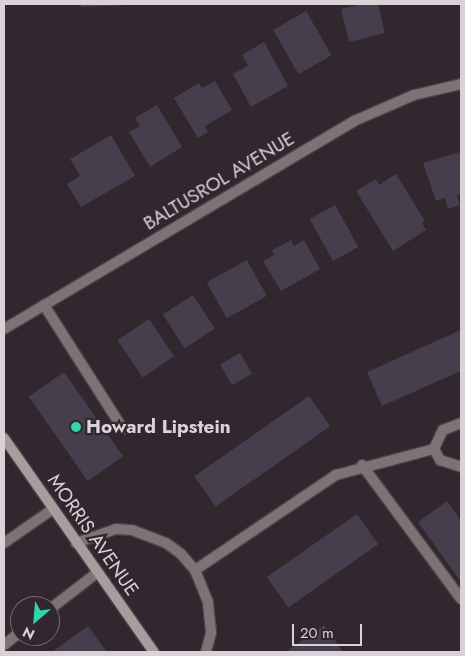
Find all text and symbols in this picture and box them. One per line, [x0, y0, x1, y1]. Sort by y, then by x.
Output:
street label: BALTUSROL AVENUE [139, 127, 299, 235]
place label: Howard Lipstein [86, 416, 231, 438]
marker: Howard Lipstein [70, 421, 82, 433]
street label: MORRIS AVENUE [43, 470, 143, 600]
north arrow [10, 596, 60, 646]
scale bar [295, 614, 365, 646]
text: N [19, 622, 38, 645]
text: 20 m [300, 622, 334, 644]

